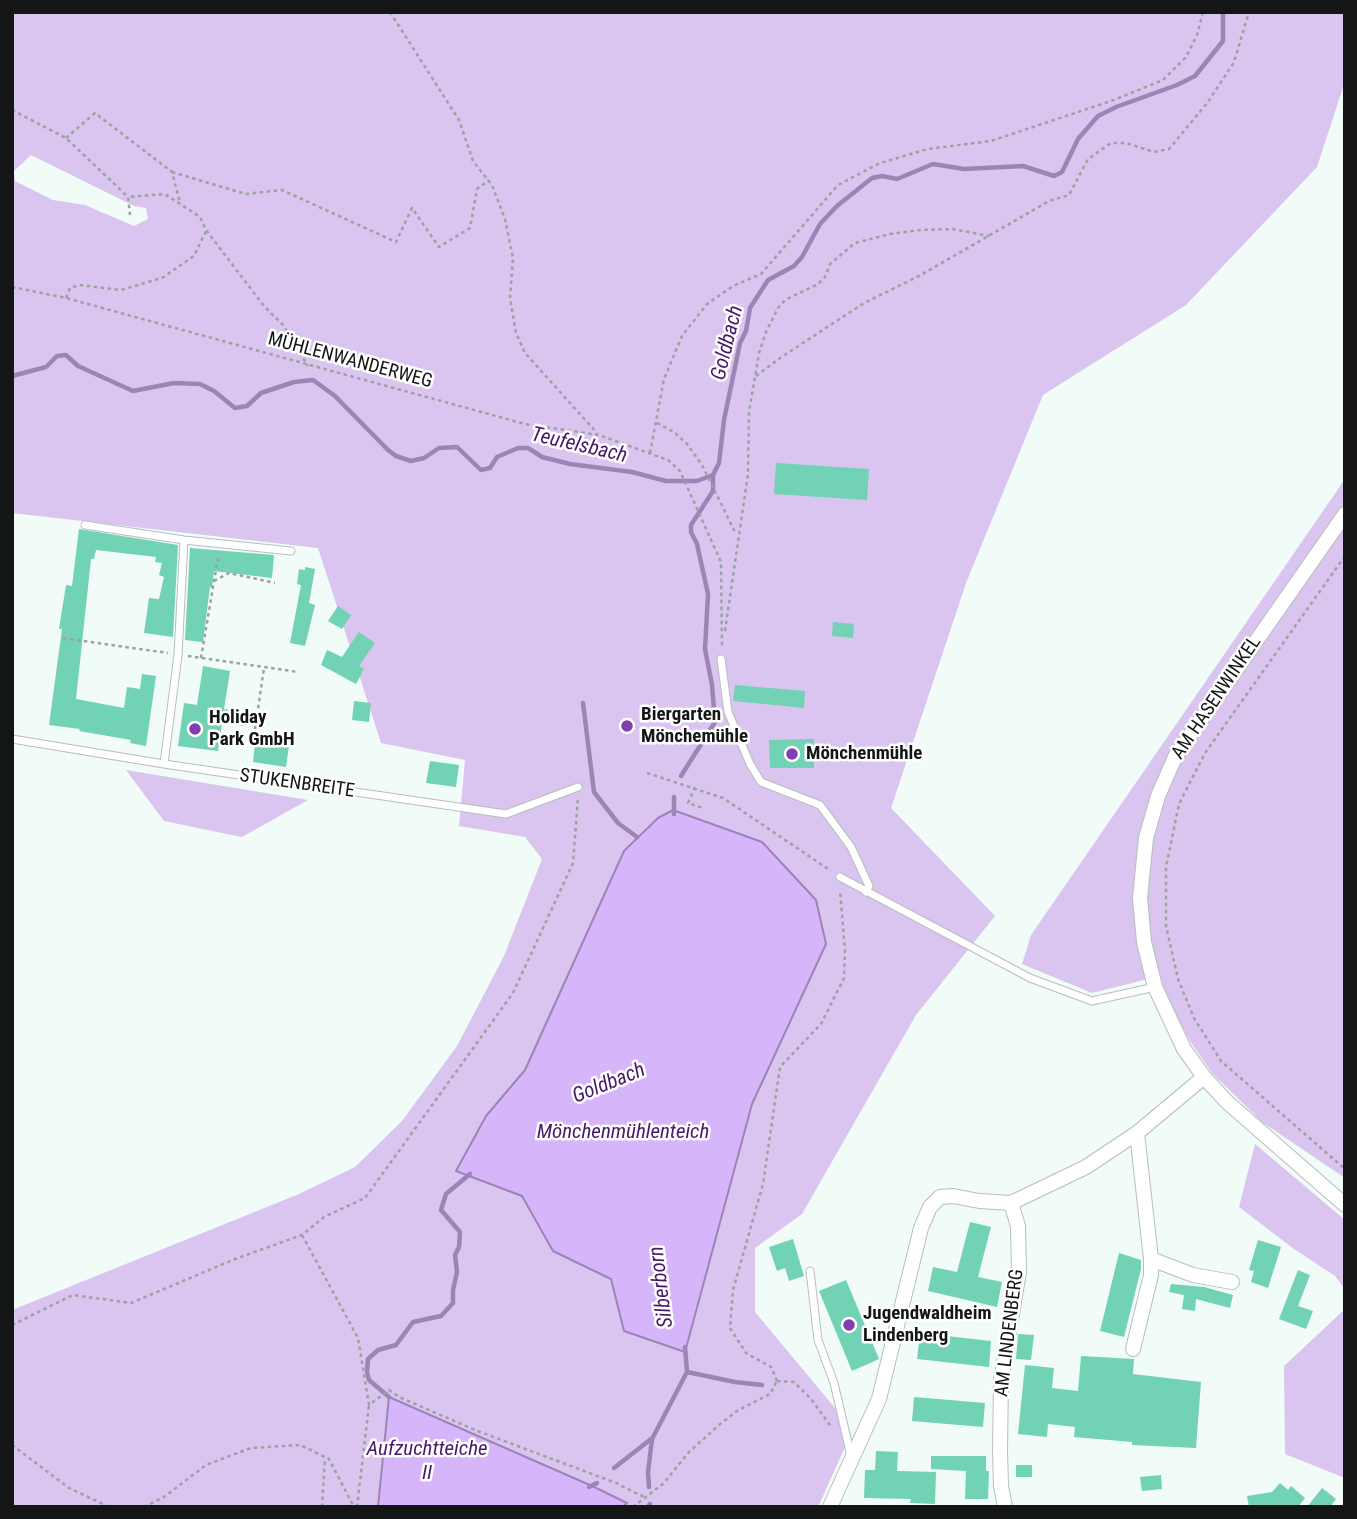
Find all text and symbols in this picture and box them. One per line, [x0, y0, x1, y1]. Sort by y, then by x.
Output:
water label: Goldbach [707, 303, 749, 383]
street label: MÜHLENWANDERWEG [265, 328, 435, 394]
water label: Teufelsbach [529, 423, 629, 469]
street label: AM HASENWINKEL [1167, 632, 1267, 764]
place label: Biergarten Mönchemühle [641, 704, 748, 748]
place label: Holiday Park GmbH [209, 707, 295, 751]
marker: Biergarten Mönchemühle [619, 718, 635, 734]
marker: Holiday Park GmbH [187, 721, 203, 737]
place label: Mönchenmühle [806, 743, 922, 765]
marker: Mönchenmühle [784, 746, 800, 762]
street label: STUKENBREITE [238, 765, 356, 803]
water label: Goldbach [569, 1058, 649, 1110]
water label: Mönchenmühlenteich [537, 1120, 709, 1146]
water label: Silberborn [644, 1245, 680, 1329]
street label: AM LINDENBERG [991, 1268, 1029, 1398]
place label: Jugendwaldheim Lindenberg [863, 1303, 992, 1347]
marker: Jugendwaldheim Lindenberg [841, 1317, 857, 1333]
water label: Aufzuchtteiche II [366, 1437, 488, 1487]

